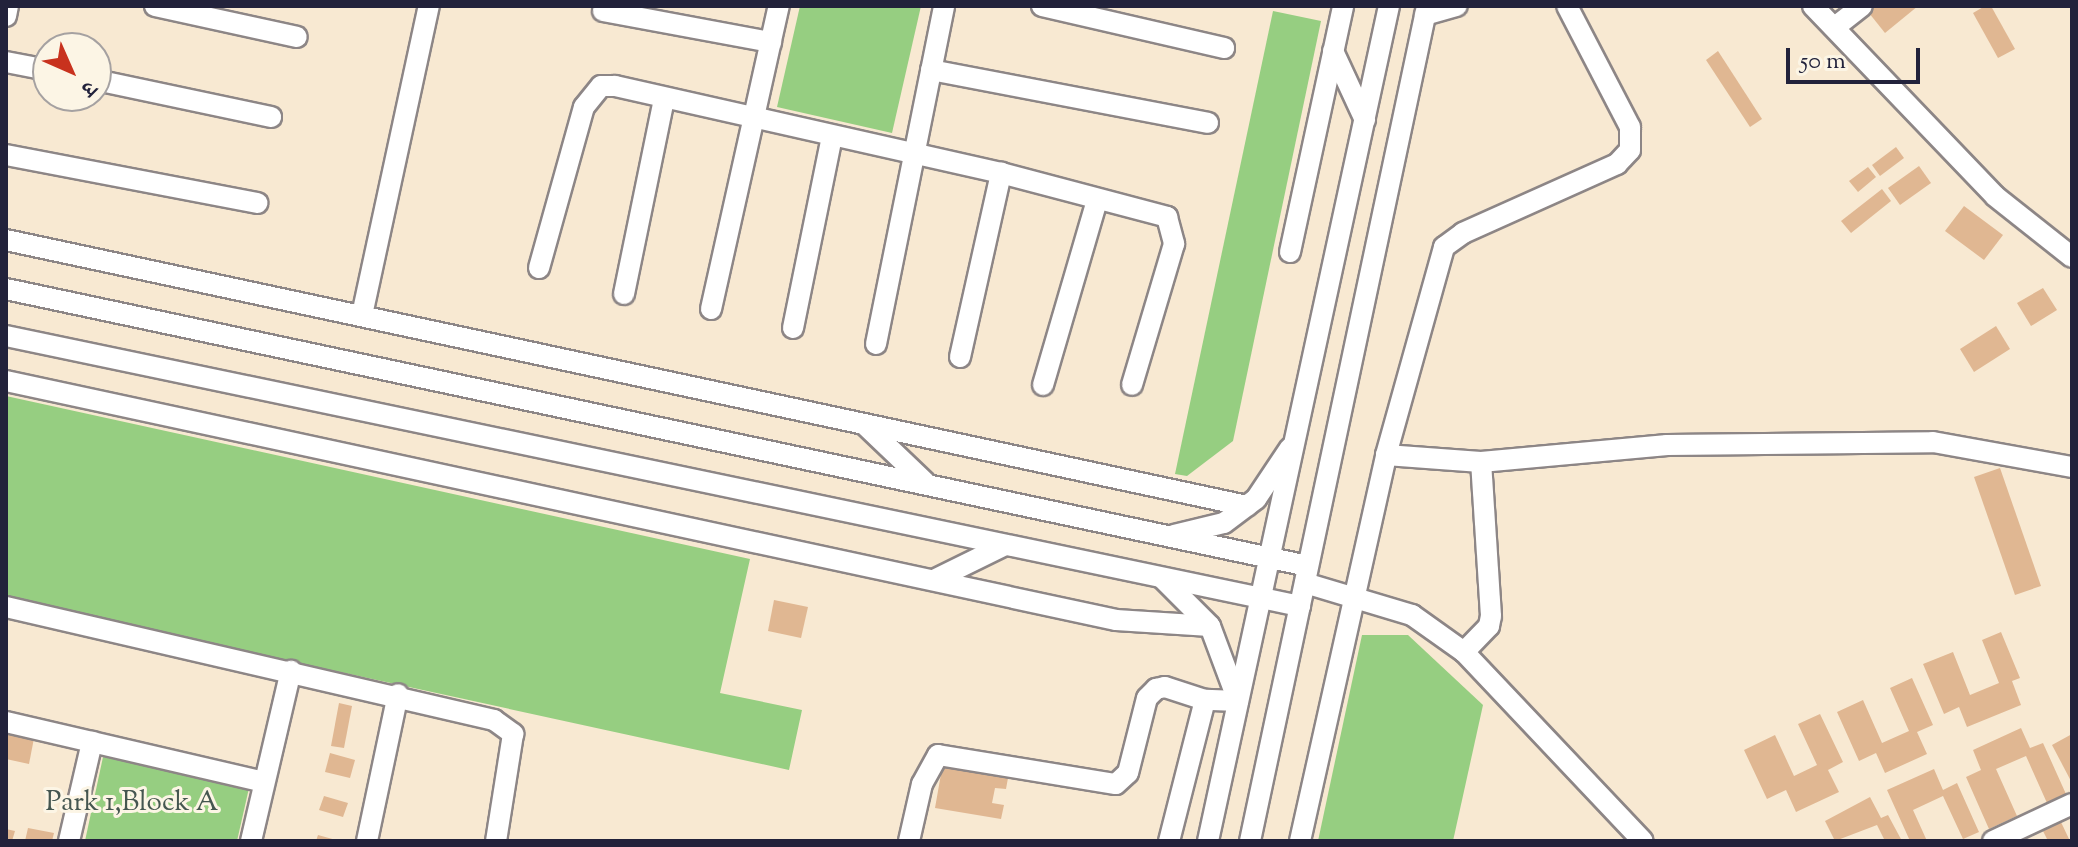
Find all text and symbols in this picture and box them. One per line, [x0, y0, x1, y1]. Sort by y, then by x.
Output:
north arrow [32, 32, 112, 112]
scale bar [1790, 32, 1924, 82]
text: 50 m [1800, 45, 1846, 79]
text: उ [72, 72, 103, 103]
park label: Park 1,Block A [46, 786, 218, 820]

